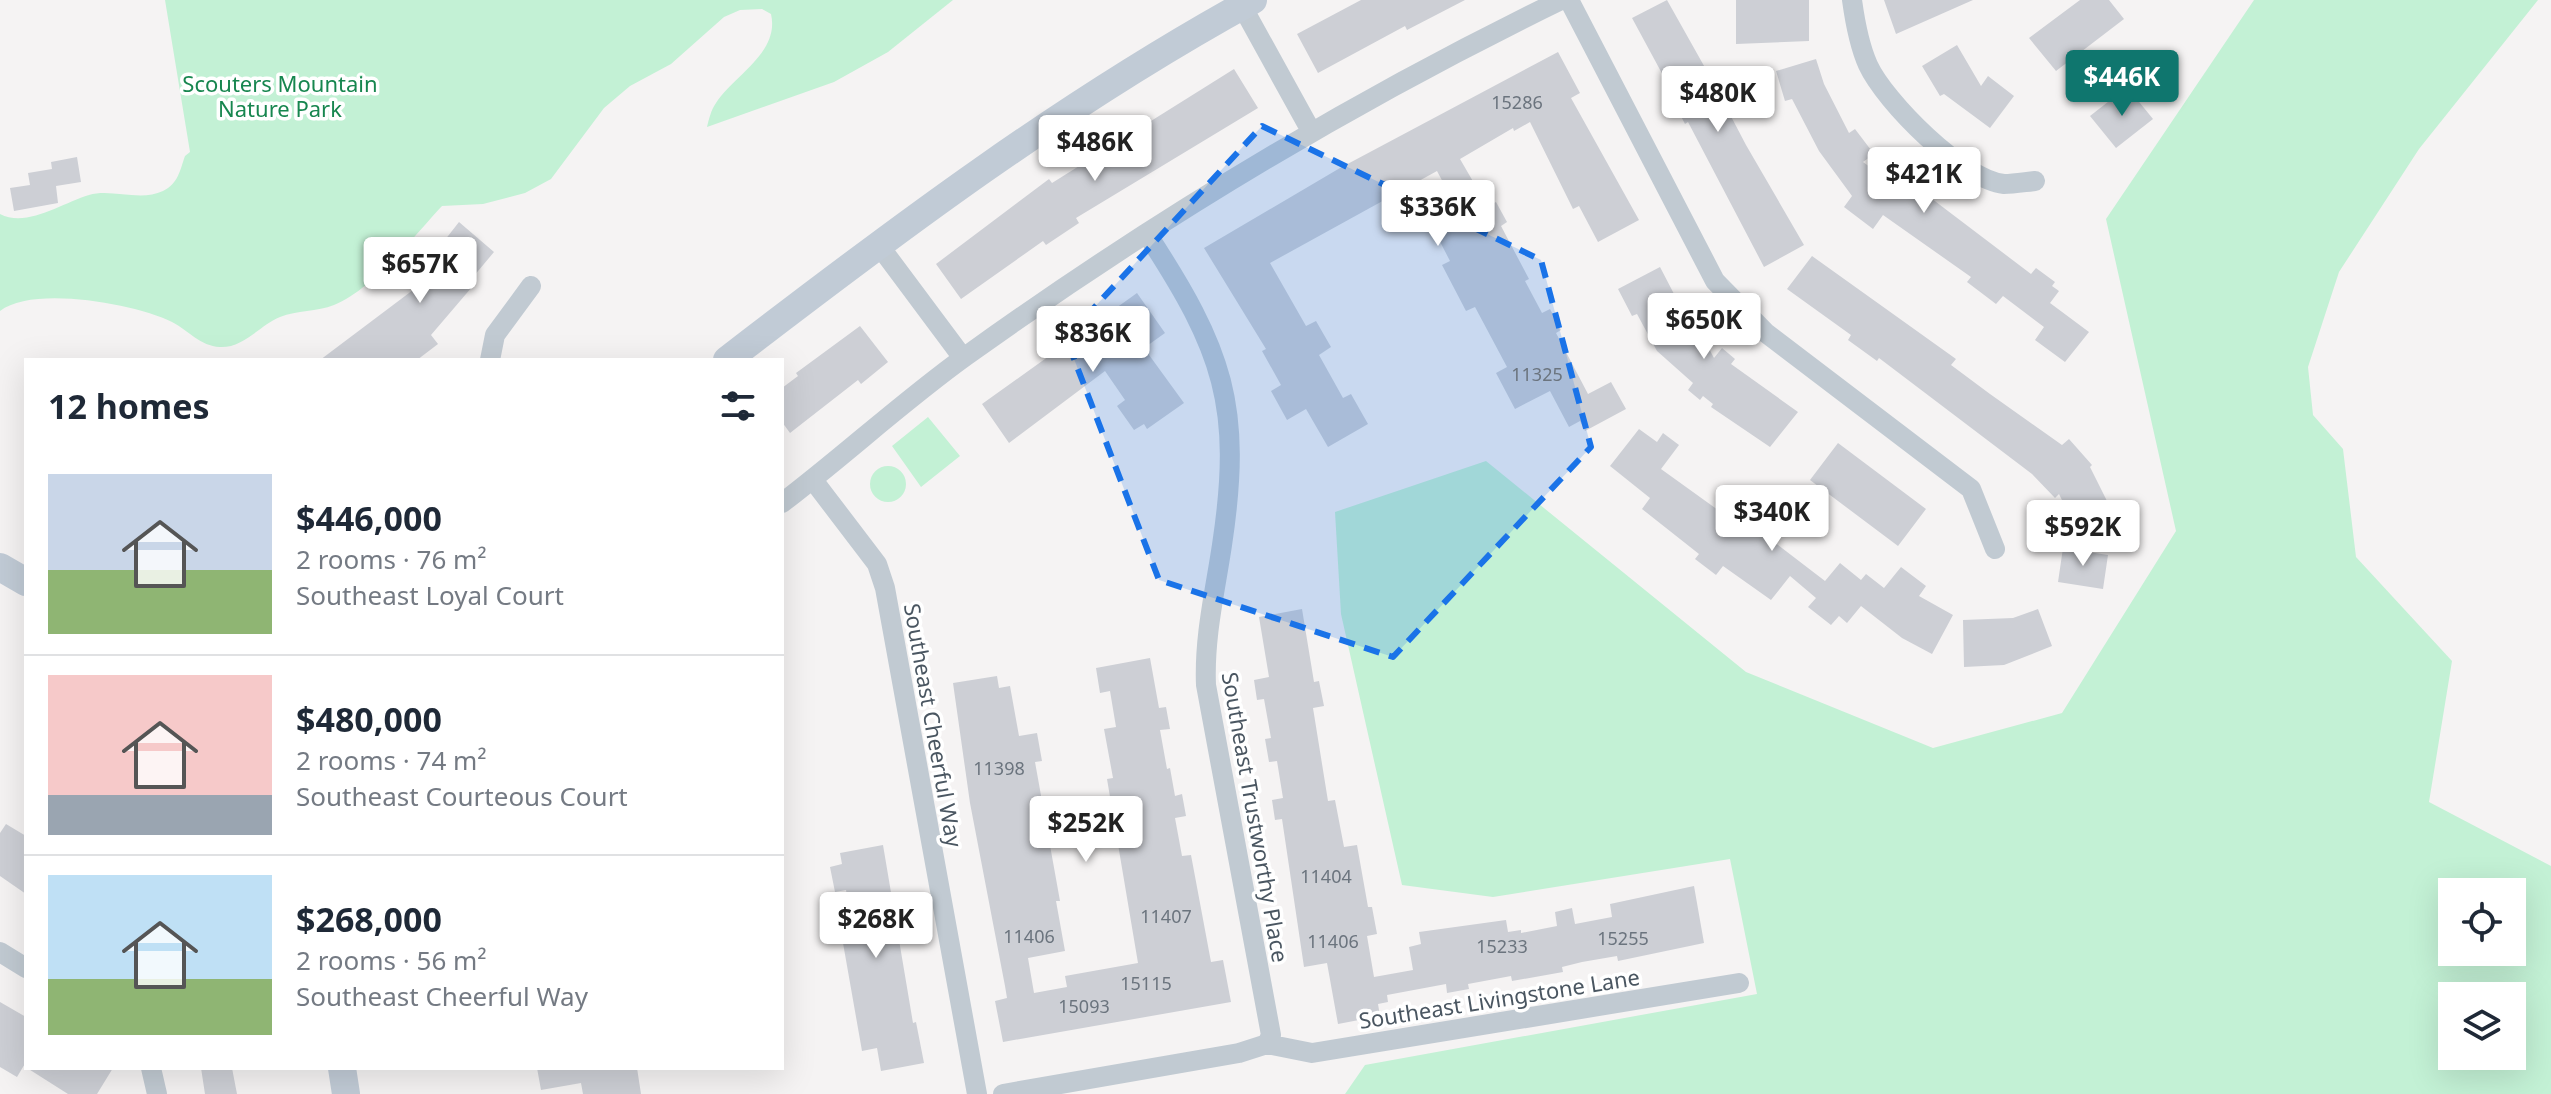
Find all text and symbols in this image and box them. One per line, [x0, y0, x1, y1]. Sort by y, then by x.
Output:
pin: $446K [2066, 50, 2178, 118]
text: $446K [2084, 58, 2160, 94]
pin: $480K [1662, 66, 1774, 134]
park label: Scouters Mountain Nature Park [182, 68, 378, 123]
text: $480K [1680, 74, 1756, 110]
house number: 15286 [1491, 90, 1543, 114]
pin: $486K [1039, 115, 1151, 183]
text: $486K [1057, 123, 1133, 159]
pin: $421K [1868, 147, 1980, 215]
text: $421K [1886, 155, 1962, 191]
pin: $336K [1382, 180, 1494, 248]
text: $336K [1400, 188, 1476, 224]
pin: $657K [364, 237, 476, 305]
text: $657K [382, 245, 458, 281]
pin: $650K [1648, 293, 1760, 361]
text: $650K [1666, 301, 1742, 337]
pin: $836K [1037, 306, 1149, 374]
text: $836K [1055, 314, 1131, 350]
house number: 11325 [1511, 362, 1563, 386]
text: 12 homes [48, 383, 210, 429]
icon: filters [716, 384, 760, 428]
pin: $340K [1716, 485, 1828, 553]
text: $340K [1734, 493, 1810, 529]
text: $446,000 [296, 495, 442, 541]
pin: $592K [2027, 500, 2139, 568]
icon: home [112, 506, 208, 602]
text: $592K [2045, 508, 2121, 544]
text: 2 rooms · 76 m² [296, 541, 486, 577]
text: Southeast Loyal Court [296, 577, 564, 613]
street label: Southeast Cheerful Way [898, 601, 970, 850]
street label: Southeast Trustworthy Place [1216, 670, 1296, 964]
text: $480,000 [296, 696, 442, 742]
icon: home [112, 707, 208, 803]
text: 2 rooms · 74 m² [296, 742, 486, 778]
house number: 11398 [973, 756, 1025, 780]
text: Southeast Courteous Court [296, 778, 628, 814]
pin: $252K [1030, 796, 1142, 864]
text: $252K [1048, 804, 1124, 840]
house number: 11404 [1300, 864, 1352, 888]
map controls [2438, 878, 2526, 1070]
button: locate [2438, 878, 2526, 966]
pin: $268K [820, 892, 932, 960]
text: $268,000 [296, 896, 442, 942]
text: $268K [838, 900, 914, 936]
house number: 11407 [1140, 904, 1192, 928]
icon: home [112, 907, 208, 1003]
house number: 11406 [1003, 924, 1055, 948]
house number: 15255 [1597, 926, 1649, 950]
house number: 11406 [1307, 929, 1359, 953]
house number: 15233 [1476, 934, 1528, 958]
text: 2 rooms · 56 m² [296, 942, 486, 978]
street label: Southeast Livingstone Lane [1356, 961, 1642, 1035]
house number: 15115 [1120, 971, 1172, 995]
text: Southeast Cheerful Way [296, 978, 588, 1014]
button: layers [2438, 982, 2526, 1070]
house number: 15093 [1058, 994, 1110, 1018]

